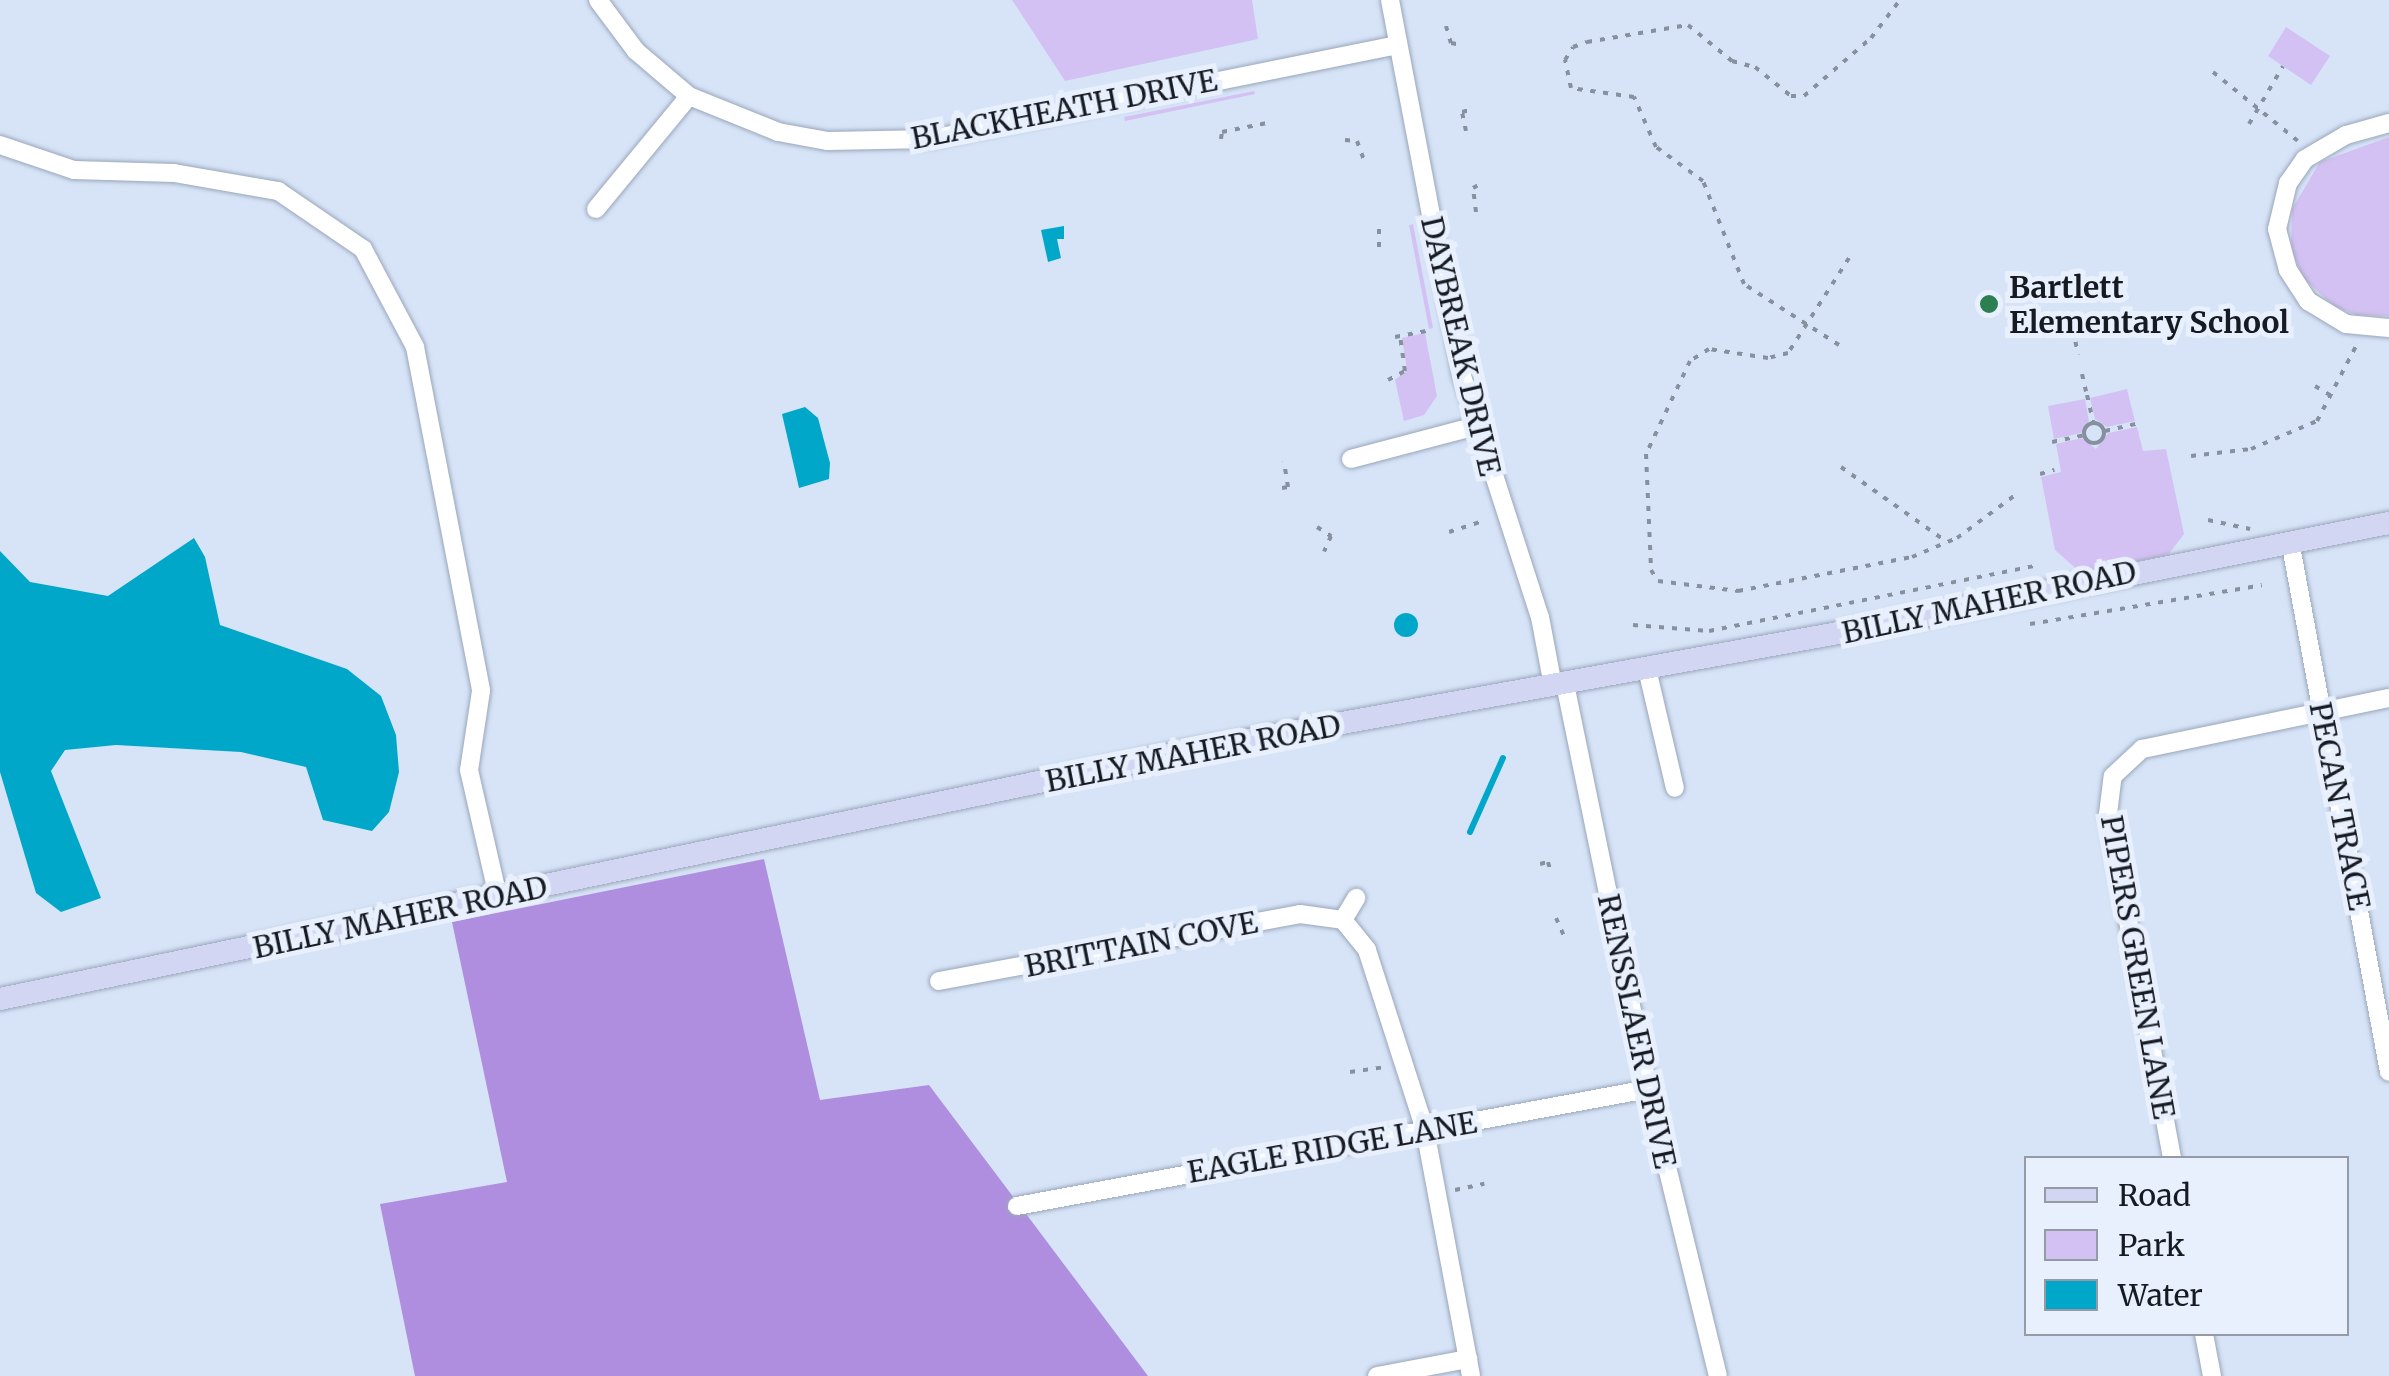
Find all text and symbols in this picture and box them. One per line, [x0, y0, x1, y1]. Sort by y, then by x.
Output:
street label: BLACKHEATH DRIVE [908, 62, 1220, 156]
street label: DAYBREAK DRIVE [1414, 213, 1508, 479]
place label: Bartlett Elementary School [2009, 269, 2289, 340]
marker: Bartlett Elementary School [1978, 293, 2000, 315]
street label: BILLY MAHER ROAD [1839, 553, 2139, 651]
street label: PECAN TRACE [2302, 699, 2378, 913]
street label: BILLY MAHER ROAD [1042, 707, 1344, 799]
street label: PIPERS GREEN LANE [2094, 812, 2182, 1122]
street label: BILLY MAHER ROAD [250, 868, 550, 966]
street label: RENSSLAER DRIVE [1590, 891, 1684, 1171]
street label: BRITTAIN COVE [1022, 904, 1260, 984]
street label: EAGLE RIDGE LANE [1185, 1104, 1479, 1190]
legend [2024, 1156, 2349, 1336]
text: Road [2118, 1176, 2191, 1214]
text: Park [2118, 1226, 2185, 1264]
text: Water [2118, 1276, 2203, 1314]

